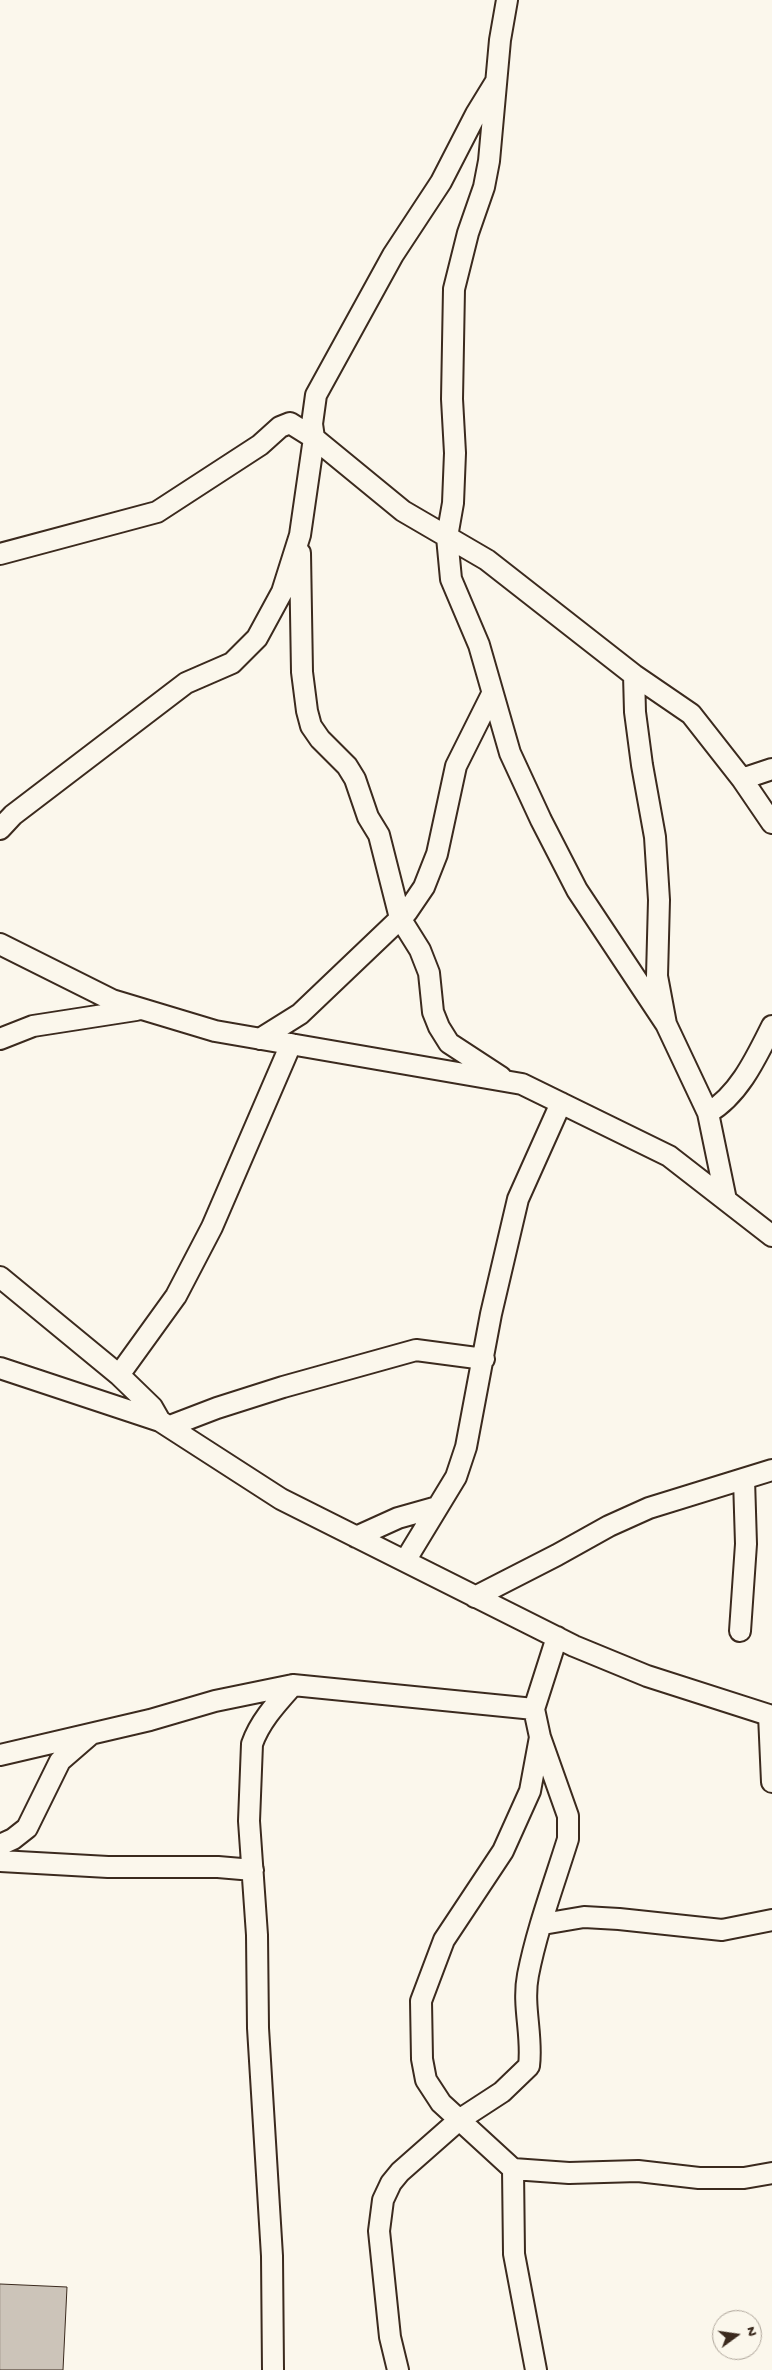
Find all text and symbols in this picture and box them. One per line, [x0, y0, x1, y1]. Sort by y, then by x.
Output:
north arrow [712, 2310, 762, 2360]
text: N [742, 2325, 760, 2338]

